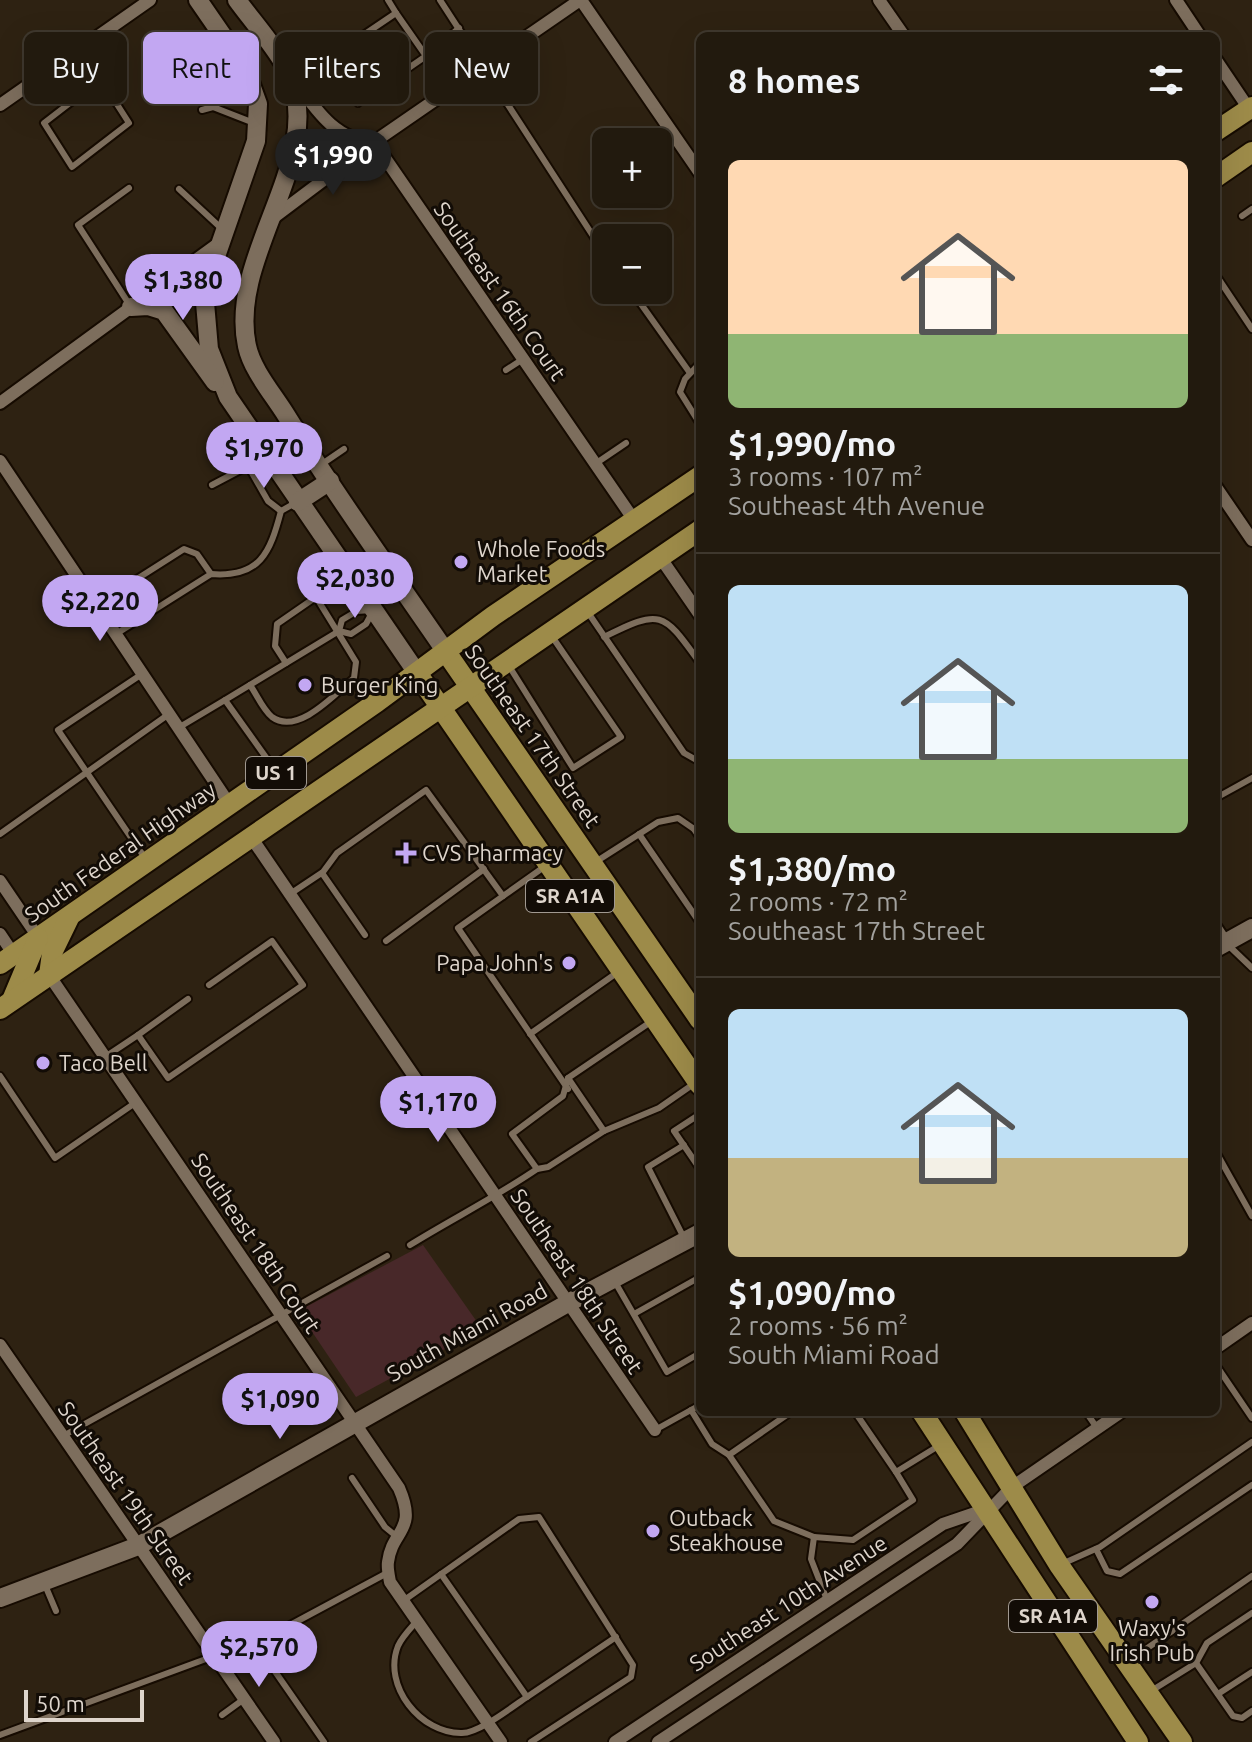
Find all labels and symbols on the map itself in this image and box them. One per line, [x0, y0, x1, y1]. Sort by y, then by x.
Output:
pin: $1,990 [268, 129, 398, 197]
street label: Southeast 16th Court [429, 197, 572, 385]
pin: $1,380 [118, 254, 248, 322]
pin: $1,970 [199, 422, 329, 490]
place label: Whole Foods Market [477, 536, 605, 586]
pin: $2,030 [290, 552, 420, 620]
marker: Whole Foods Market [452, 553, 470, 571]
pin: $2,220 [35, 575, 165, 643]
street label: Southeast 17th Street [461, 640, 606, 832]
place label: Burger King [321, 672, 438, 697]
marker: Burger King [296, 676, 314, 694]
road number: US 1 [246, 757, 306, 789]
street label: South Federal Highway [20, 776, 220, 927]
place label: CVS Pharmacy [422, 840, 564, 865]
marker: CVS Pharmacy [397, 844, 415, 862]
road number: SR A1A [526, 880, 614, 912]
place label: Papa John's [436, 950, 553, 975]
marker: Papa John's [560, 954, 578, 972]
place label: Taco Bell [59, 1050, 148, 1075]
marker: Taco Bell [34, 1054, 52, 1072]
pin: $1,170 [373, 1076, 503, 1144]
street label: Southeast 18th Court [187, 1148, 326, 1338]
street label: Southeast 18th Street [506, 1184, 649, 1378]
street label: South Miami Road [382, 1277, 551, 1386]
pin: $1,090 [215, 1373, 345, 1441]
street label: Southeast 19th Street [54, 1397, 199, 1589]
place label: Outback Steakhouse [669, 1505, 783, 1555]
marker: Outback Steakhouse [644, 1522, 662, 1540]
street label: Southeast 10th Avenue [684, 1529, 891, 1676]
marker: Waxy's Irish Pub [1143, 1593, 1161, 1611]
road number: SR A1A [1009, 1600, 1097, 1632]
place label: Waxy's Irish Pub [1109, 1615, 1195, 1665]
pin: $2,570 [194, 1621, 324, 1689]
scale bar [24, 1686, 144, 1722]

